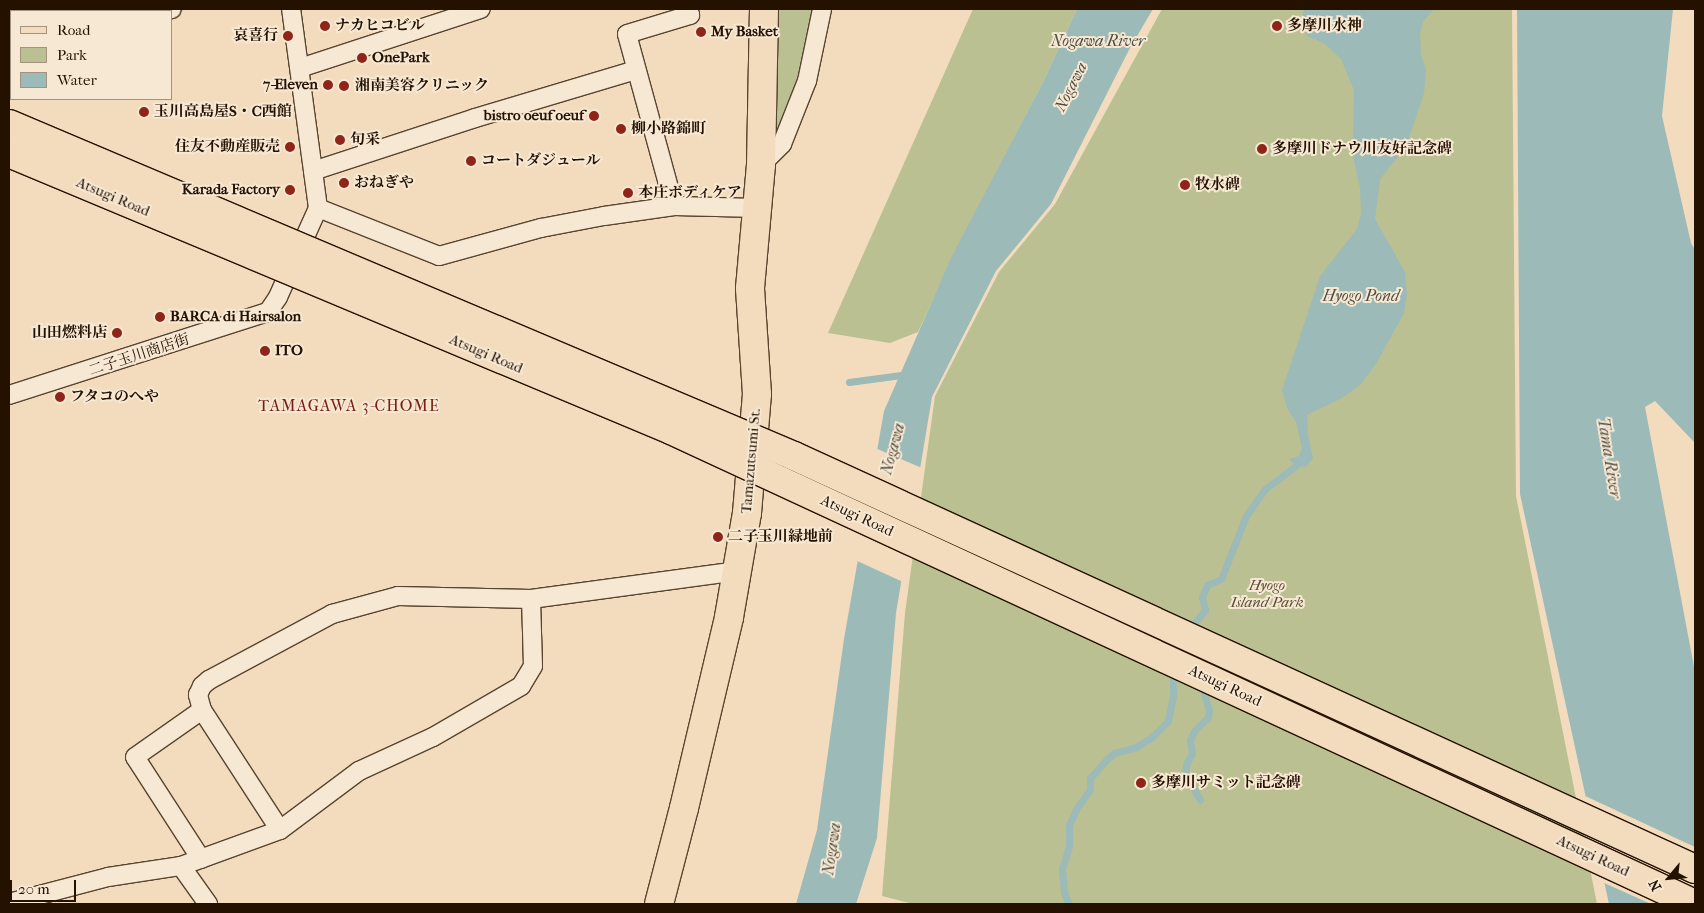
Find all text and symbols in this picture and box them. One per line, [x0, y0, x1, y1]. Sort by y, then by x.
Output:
legend [10, 10, 172, 100]
place label: ナカヒコビル [335, 17, 425, 35]
place label: 多摩川水神 [1287, 17, 1362, 35]
marker: ナカヒコビル [319, 20, 331, 32]
marker: 多摩川水神 [1271, 20, 1283, 32]
text: Road [57, 21, 90, 39]
place label: My Basket [711, 23, 778, 41]
marker: My Basket [695, 26, 707, 38]
place label: 哀喜行 [233, 27, 278, 45]
marker: 哀喜行 [282, 30, 294, 42]
water label: Nogawa River [1051, 31, 1145, 51]
text: Park [57, 46, 87, 64]
place label: OnePark [372, 49, 430, 67]
marker: OnePark [356, 52, 368, 64]
water label: Nogawa [1051, 59, 1091, 115]
text: Water [57, 71, 97, 89]
place label: 7-Eleven [263, 76, 318, 94]
place label: 湘南美容クリニック [355, 77, 490, 95]
marker: 7-Eleven [322, 79, 334, 91]
marker: 湘南美容クリニック [337, 79, 351, 93]
place label: 玉川高島屋S・C西館 [154, 103, 292, 121]
marker: 玉川高島屋S・C西館 [138, 106, 150, 118]
place label: bistro oeuf oeuf [484, 107, 584, 125]
marker: bistro oeuf oeuf [588, 110, 600, 122]
place label: 柳小路錦町 [631, 120, 706, 138]
marker: 柳小路錦町 [615, 123, 627, 135]
place label: 旬采 [350, 131, 380, 149]
marker: 旬采 [334, 134, 346, 146]
place label: 住友不動産販売 [175, 138, 280, 156]
place label: 多摩川ドナウ川友好記念碑 [1272, 140, 1452, 158]
marker: 住友不動産販売 [284, 141, 296, 153]
marker: 多摩川ドナウ川友好記念碑 [1256, 143, 1268, 155]
place label: コートダジュール [481, 152, 601, 170]
marker: コートダジュール [465, 155, 477, 167]
street label: Atsugi Road [74, 173, 152, 221]
place label: おねぎや [354, 174, 414, 192]
place label: 牧水碑 [1195, 176, 1240, 194]
marker: おねぎや [338, 177, 350, 189]
marker: 牧水碑 [1179, 179, 1191, 191]
place label: Karada Factory [182, 181, 280, 199]
marker: Karada Factory [284, 184, 296, 196]
place label: 本庄ボディケア [638, 184, 743, 202]
marker: 本庄ボディケア [622, 187, 634, 199]
water label: Hyogo Pond [1323, 286, 1399, 306]
place label: BARCA di Hairsalon [170, 308, 301, 326]
marker: BARCA di Hairsalon [154, 311, 166, 323]
place label: 山田燃料店 [32, 324, 107, 342]
marker: 山田燃料店 [111, 327, 123, 339]
street label: 二子玉川商店街 [86, 330, 192, 380]
street label: Atsugi Road [447, 330, 525, 378]
place label: ITO [275, 342, 303, 360]
marker: ITO [259, 345, 271, 357]
place label: フタコのへや [70, 388, 160, 406]
marker: フタコのへや [54, 391, 66, 403]
district label: TAMAGAWA 3-CHOME [256, 396, 442, 416]
street label: Tamazutsumi St. [737, 408, 765, 514]
water label: Tama River [1593, 416, 1625, 500]
water label: Nogawa [877, 421, 909, 477]
street label: Atsugi Road [818, 491, 896, 541]
place label: 二子玉川緑地前 [728, 528, 833, 546]
marker: 二子玉川緑地前 [712, 531, 724, 543]
park label: Hyogo Island Park [1230, 576, 1304, 611]
street label: Atsugi Road [1186, 661, 1264, 711]
place label: 多摩川サミット記念碑 [1151, 774, 1301, 792]
marker: 多摩川サミット記念碑 [1135, 777, 1147, 789]
water label: Nogawa [819, 822, 845, 876]
street label: Atsugi Road [1554, 831, 1632, 881]
north arrow [1644, 853, 1694, 903]
scale bar [12, 870, 79, 902]
text: N [1645, 877, 1665, 894]
text: 20 m [18, 880, 50, 898]

